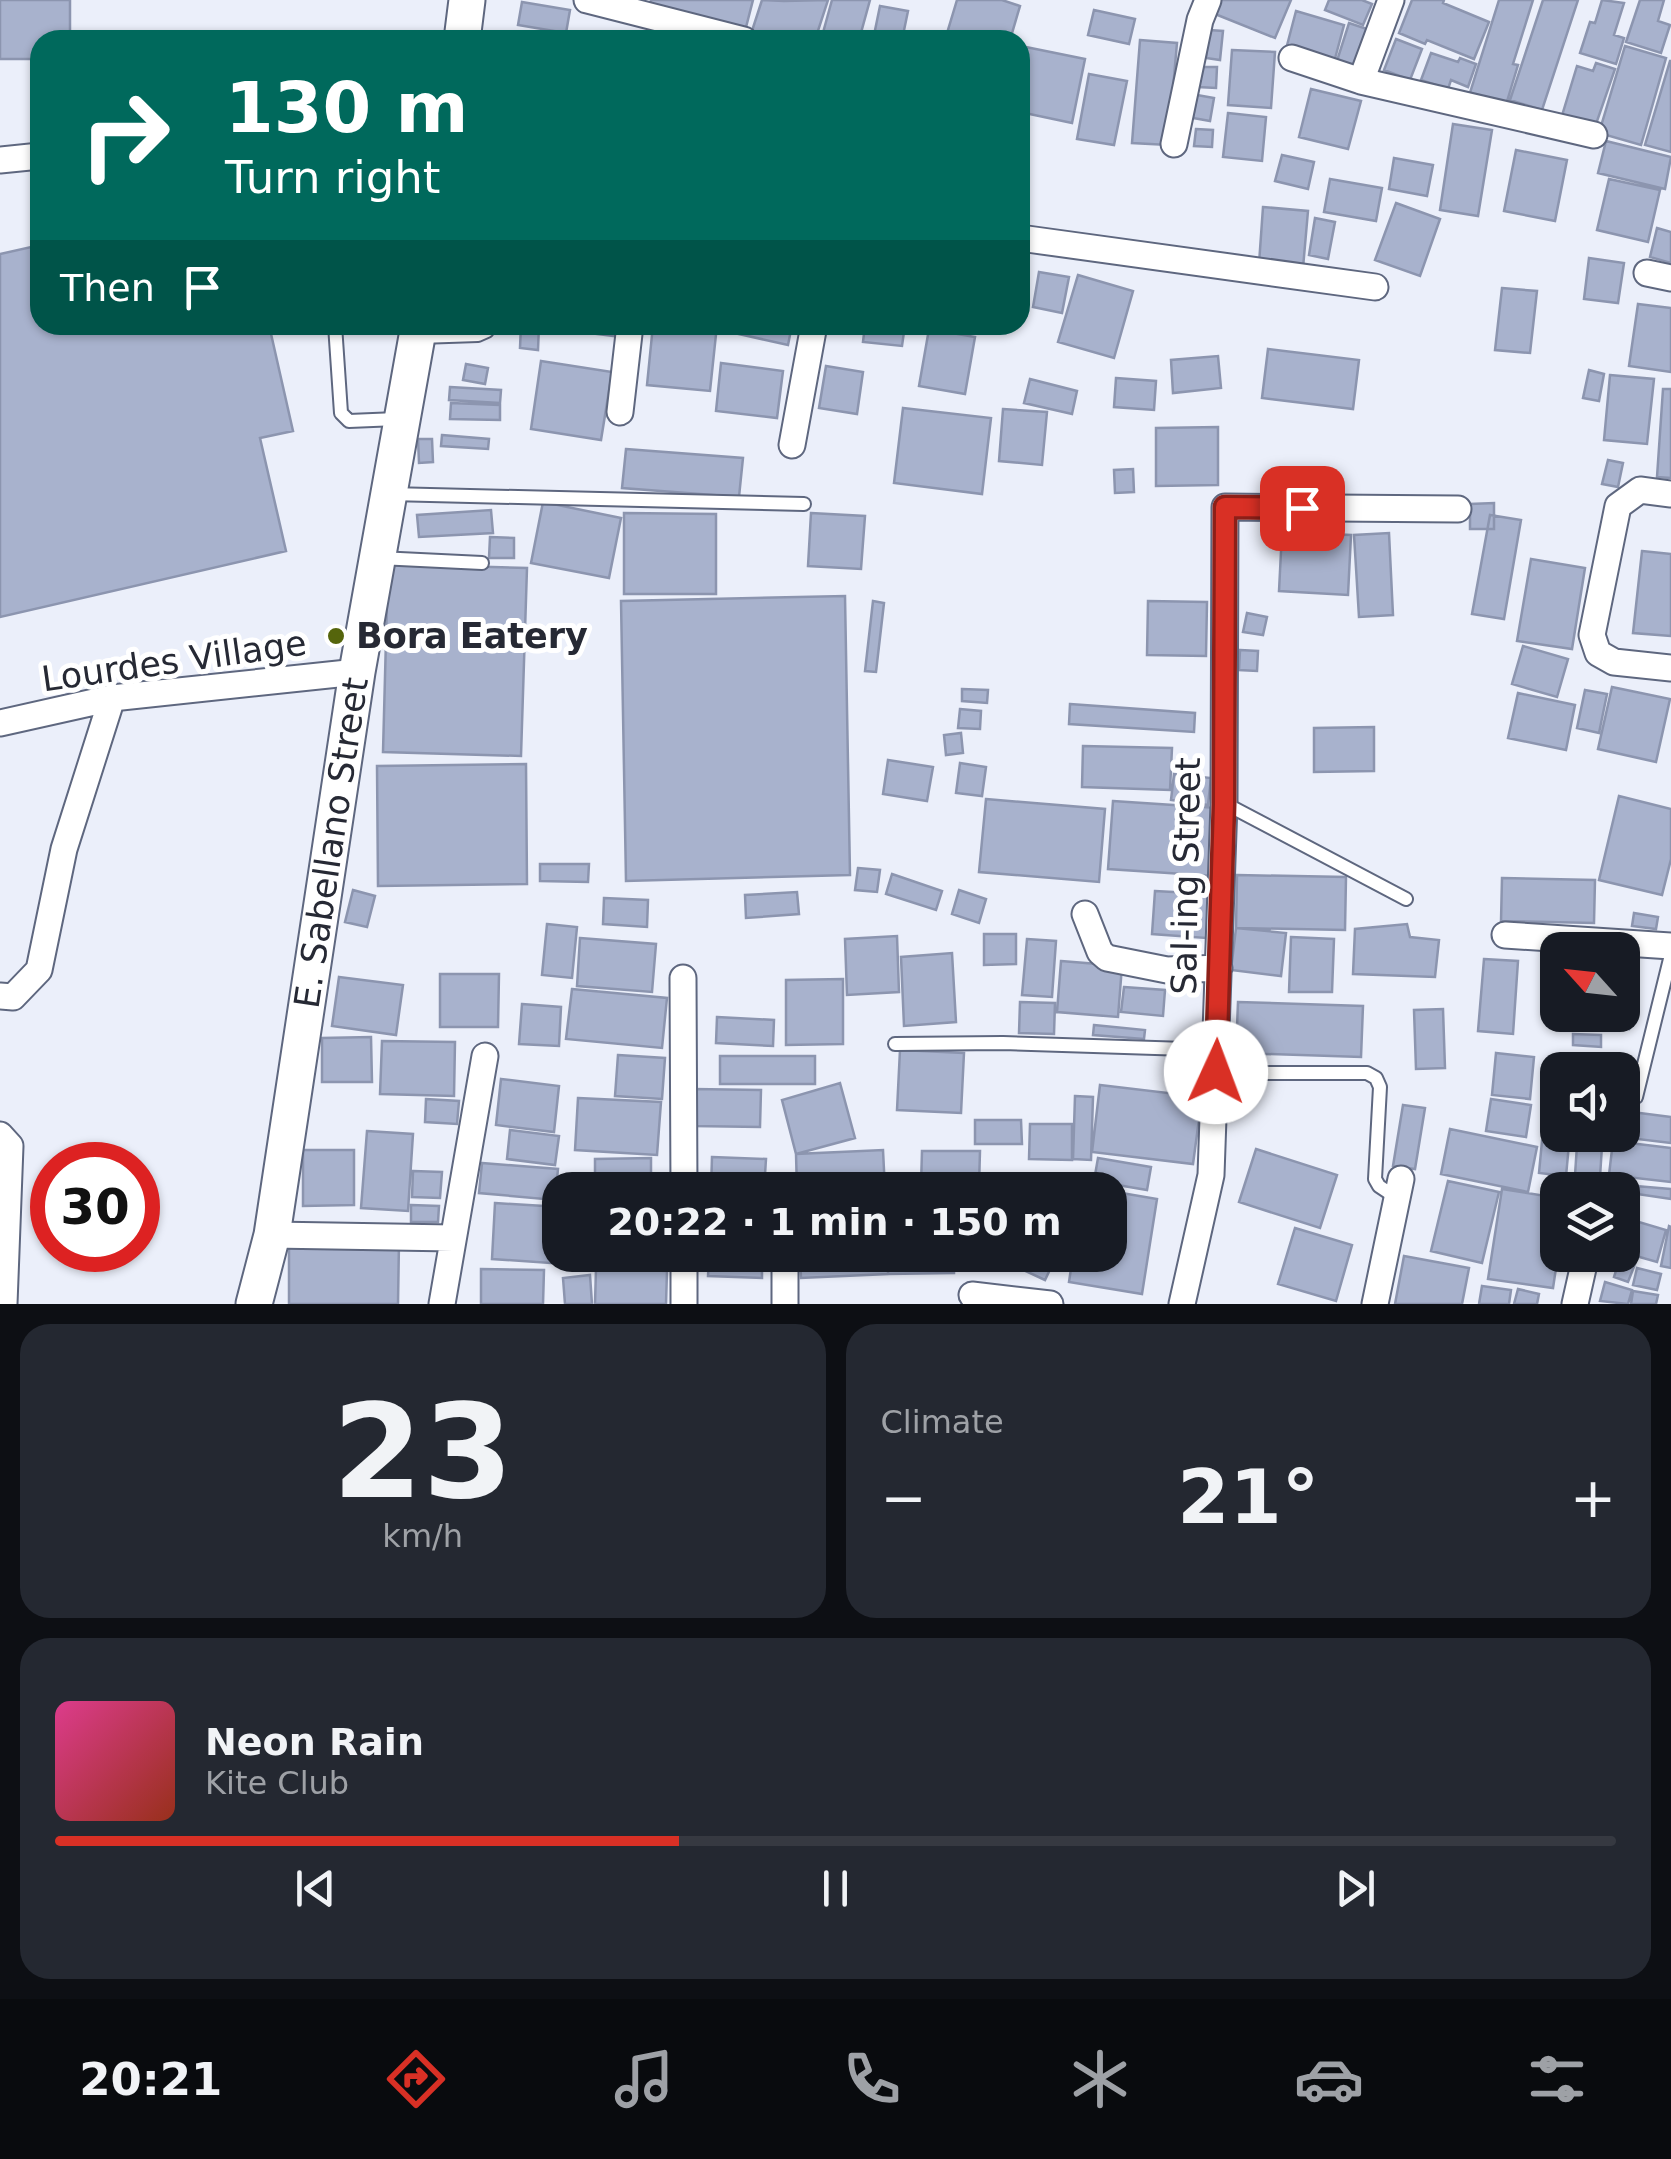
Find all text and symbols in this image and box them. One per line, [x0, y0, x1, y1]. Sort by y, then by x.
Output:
text: 130 m [225, 67, 468, 149]
icon: right [60, 70, 190, 200]
text: Turn right [225, 151, 440, 204]
icon: arrive [175, 260, 230, 315]
text: Then [60, 266, 155, 310]
pin [1260, 466, 1345, 551]
icon: arrive [1275, 481, 1330, 536]
place label: Bora Eatery [356, 616, 588, 656]
street label: Lourdes Village [39, 623, 309, 699]
marker: Bora Eatery [325, 625, 347, 647]
street label: E. Sabellano Street [287, 675, 376, 1011]
street label: Sal-ing Street [1164, 757, 1208, 995]
north arrow [1540, 932, 1640, 1032]
map controls [1540, 932, 1640, 1272]
position arrow [1164, 1020, 1268, 1124]
button: sound [1540, 1052, 1640, 1152]
speed limit sign: 30 [30, 1142, 160, 1272]
button: layers [1540, 1172, 1640, 1272]
text: 20:22 · 1 min · 150 m [607, 1200, 1062, 1244]
text: 23 [332, 1376, 513, 1528]
text: Climate [881, 1403, 1004, 1441]
text: 21° [1177, 1453, 1319, 1541]
text: − [881, 1466, 927, 1530]
text: + [1570, 1466, 1616, 1530]
text: km/h [382, 1517, 463, 1555]
text: Neon Rain [205, 1720, 424, 1764]
text: Kite Club [205, 1764, 349, 1802]
icon: previous [288, 1861, 343, 1916]
icon: pause [808, 1861, 863, 1916]
icon: next [1328, 1861, 1383, 1916]
icon: directions [381, 2044, 451, 2114]
icon: music [609, 2044, 679, 2114]
icon: phone [837, 2044, 907, 2114]
icon: climate [1065, 2044, 1135, 2114]
icon: car [1294, 2044, 1364, 2114]
icon: filters [1522, 2044, 1592, 2114]
text: 20:21 [79, 2053, 222, 2106]

